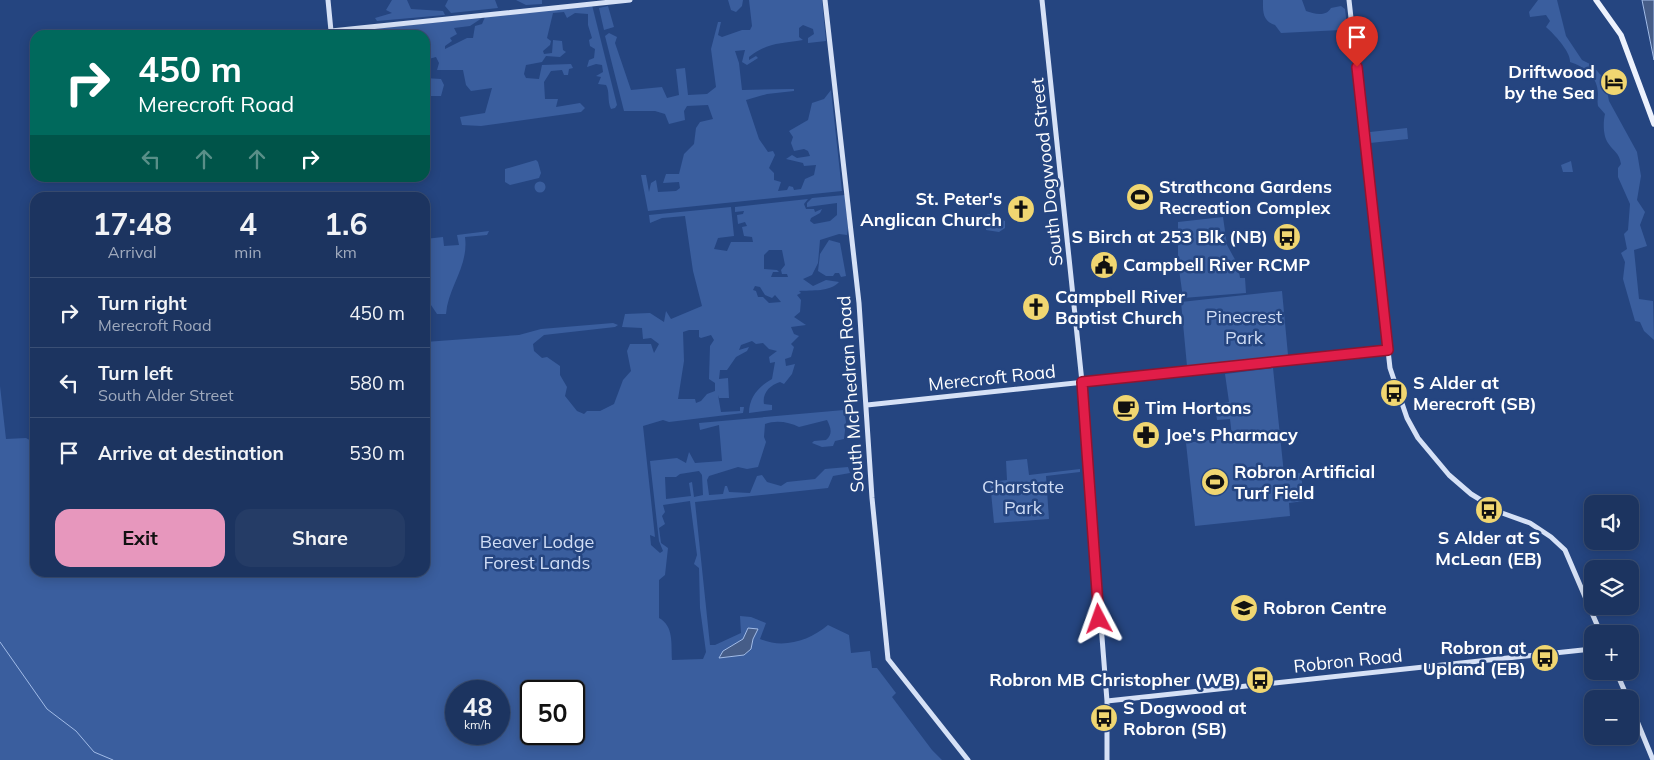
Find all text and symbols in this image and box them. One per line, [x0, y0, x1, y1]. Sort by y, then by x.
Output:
pin [1336, 16, 1378, 67]
icon: arrive [1343, 23, 1371, 51]
text: 450 m [138, 47, 242, 91]
icon: right [55, 50, 120, 115]
place label: Driftwood by the Sea [1504, 60, 1595, 104]
hotel icon: Driftwood by the Sea [1599, 67, 1629, 97]
street label: South Dogwood Street [1025, 77, 1068, 267]
text: Merecroft Road [138, 90, 294, 118]
icon: left [137, 145, 165, 173]
icon: ahead [190, 145, 218, 173]
icon: ahead [243, 145, 271, 173]
icon: right [296, 145, 324, 173]
place label: Strathcona Gardens Recreation Complex [1159, 175, 1332, 219]
sports icon: Strathcona Gardens Recreation Complex [1125, 182, 1155, 212]
place label: St. Peter's Anglican Church [860, 187, 1002, 231]
church icon: St. Peter's Anglican Church [1006, 194, 1036, 224]
text: 17:48 [92, 205, 172, 243]
text: 4 [239, 205, 257, 243]
text: 1.6 [324, 205, 368, 243]
bus stop icon: S Birch at 253 Blk (NB) [1272, 222, 1302, 252]
place label: S Birch at 253 Blk (NB) [1071, 225, 1268, 248]
text: Arrival [108, 242, 157, 262]
text: min [234, 242, 262, 262]
text: km [335, 242, 357, 262]
public building icon: Campbell River RCMP [1089, 250, 1119, 280]
place label: Campbell River RCMP [1123, 253, 1310, 276]
place label: Campbell River Baptist Church [1055, 285, 1186, 329]
text: Turn right [98, 291, 187, 315]
church icon: Campbell River Baptist Church [1021, 292, 1051, 322]
street label: South McPhedran Road [832, 295, 869, 493]
icon: right [55, 299, 83, 327]
text: 450 m [349, 301, 405, 325]
park label: Pinecrest Park [1206, 305, 1282, 349]
text: Merecroft Road [98, 315, 212, 335]
street label: Merecroft Road [927, 359, 1057, 396]
text: Turn left [98, 361, 173, 385]
icon: left [55, 369, 83, 397]
text: 580 m [349, 371, 405, 395]
place label: S Alder at Merecroft (SB) [1413, 371, 1537, 415]
bus stop icon: S Alder at Merecroft (SB) [1379, 378, 1409, 408]
text: South Alder Street [98, 385, 234, 405]
cafe icon: Tim Hortons [1111, 393, 1141, 423]
place label: Tim Hortons [1145, 396, 1251, 419]
pharmacy icon: Joe's Pharmacy [1131, 420, 1161, 450]
place label: Joe's Pharmacy [1165, 423, 1298, 446]
icon: arrive [55, 439, 83, 467]
text: Arrive at destination [98, 441, 284, 465]
text: 530 m [349, 441, 405, 465]
place label: Robron Artificial Turf Field [1234, 460, 1375, 504]
sports icon: Robron Artificial Turf Field [1200, 467, 1230, 497]
park label: Charstate Park [982, 475, 1064, 519]
bus stop icon: S Alder at S McLean (EB) [1474, 495, 1504, 525]
map controls [1584, 495, 1639, 745]
button: sound [1584, 495, 1639, 550]
button: Exit [55, 509, 225, 567]
button: Share [235, 509, 405, 567]
place label: S Alder at S McLean (EB) [1435, 526, 1543, 570]
park label: Beaver Lodge Forest Lands [480, 530, 594, 574]
button: layers [1584, 560, 1639, 615]
position arrow [1072, 592, 1124, 644]
school or university icon: Robron Centre [1229, 593, 1259, 623]
place label: Robron Centre [1263, 596, 1387, 619]
button: + [1584, 625, 1639, 680]
place label: Robron at Upland (EB) [1423, 636, 1526, 680]
street label: Robron Road [1292, 643, 1404, 678]
bus stop icon: Robron at Upland (EB) [1530, 643, 1560, 673]
bus stop icon: Robron MB Christopher (WB) [1245, 665, 1275, 695]
place label: Robron MB Christopher (WB) [989, 668, 1241, 691]
speed limit sign: 50 [520, 680, 585, 745]
button: − [1584, 690, 1639, 745]
text: 48 [462, 691, 493, 722]
place label: S Dogwood at Robron (SB) [1123, 696, 1246, 740]
bus stop icon: S Dogwood at Robron (SB) [1089, 703, 1119, 733]
text: km/h [464, 717, 491, 732]

